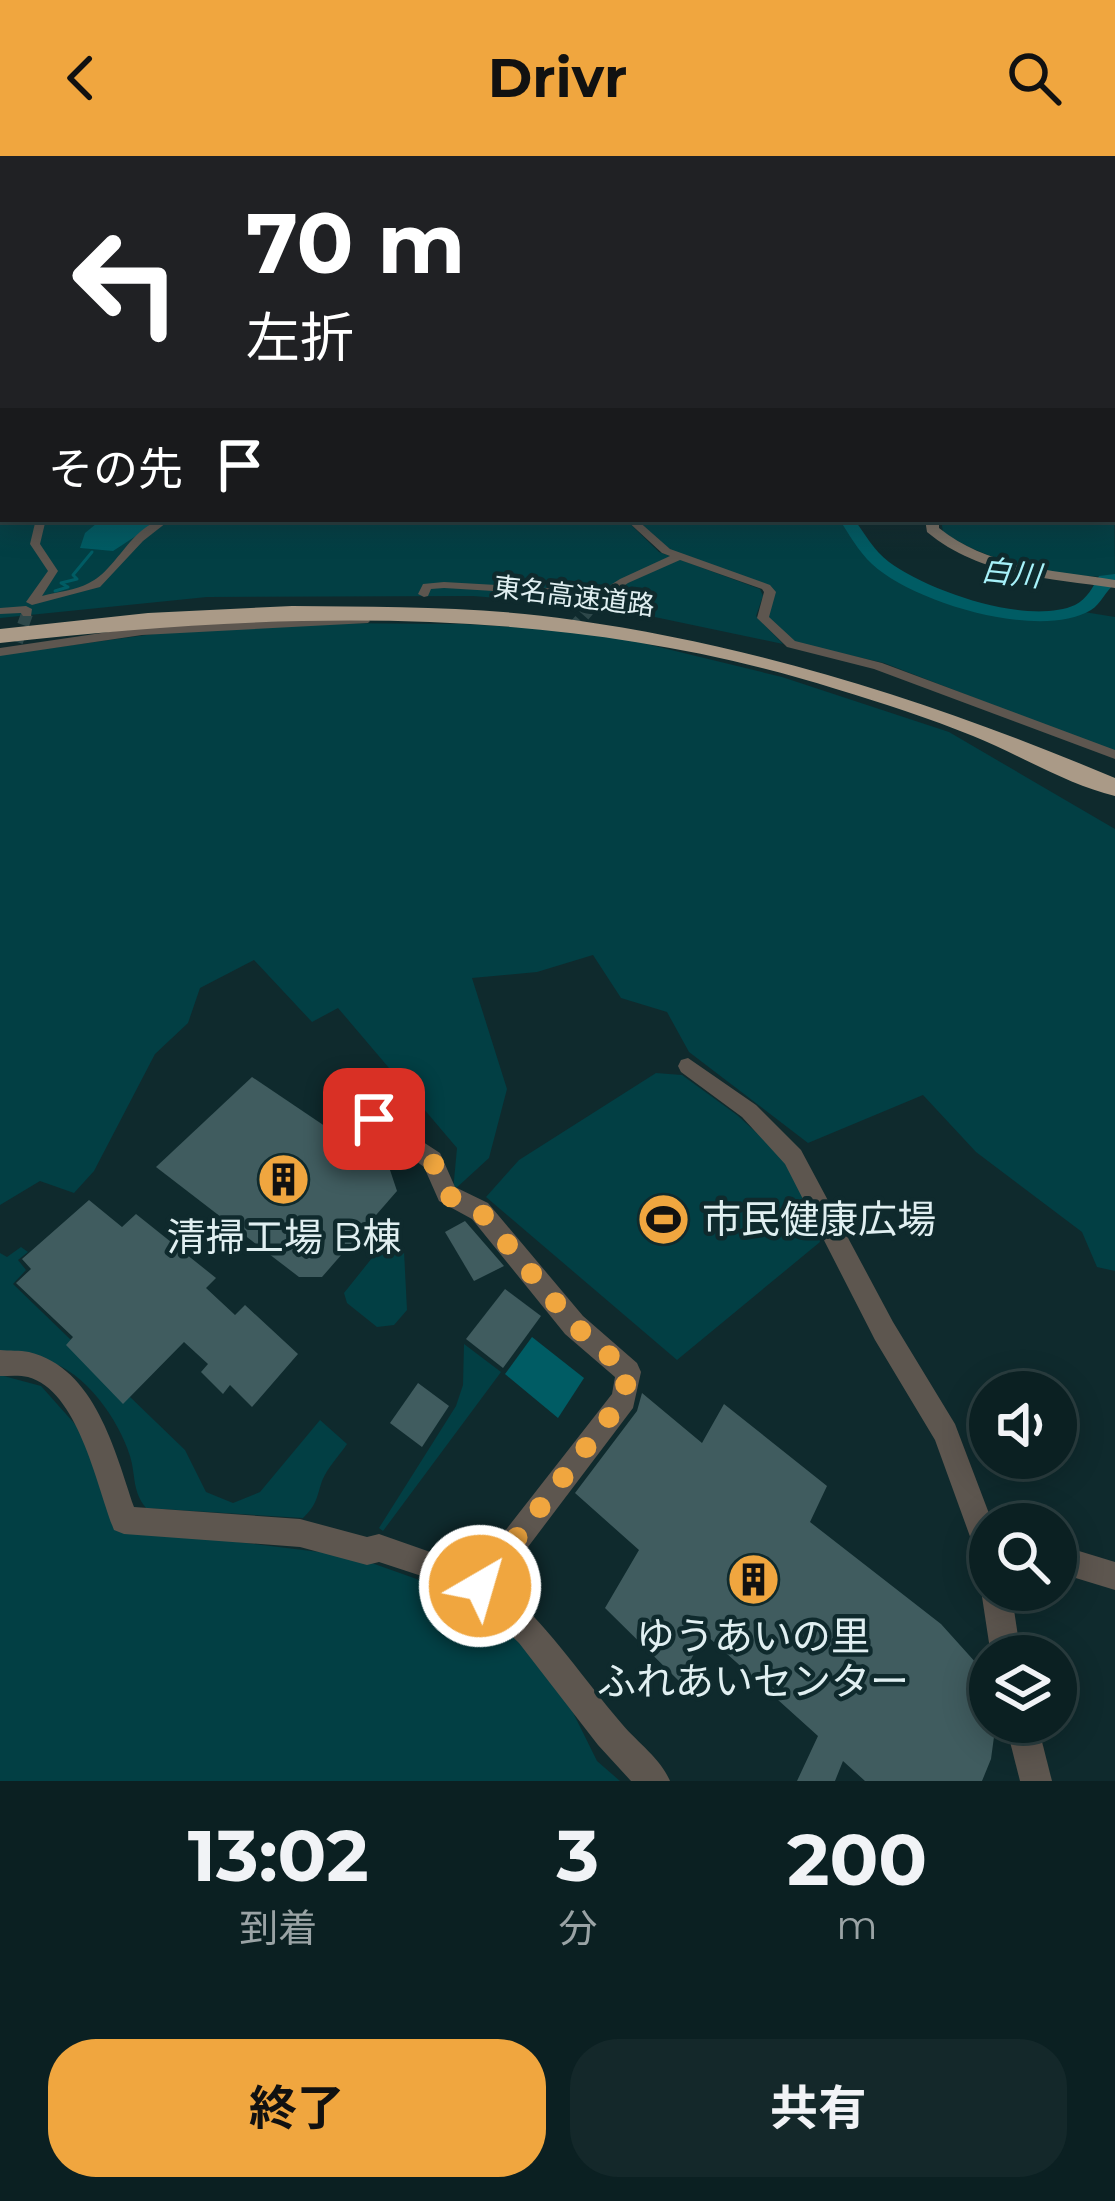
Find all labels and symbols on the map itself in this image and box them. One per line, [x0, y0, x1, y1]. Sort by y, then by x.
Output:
water label: 白川 [979, 551, 1046, 595]
street label: 東名高速道路 [492, 570, 656, 622]
pin [323, 1068, 425, 1170]
building icon: 清掃工場 B棟 [256, 1152, 312, 1208]
sports icon: 市民健康広場 [635, 1191, 691, 1247]
place label: 市民健康広場 [702, 1195, 936, 1243]
place label: 清掃工場 B棟 [167, 1213, 401, 1261]
position arrow [417, 1523, 543, 1649]
building icon: ゆうあいの里 ふれあいセンター [725, 1551, 781, 1607]
place label: ゆうあいの里 ふれあいセンター [597, 1612, 909, 1705]

